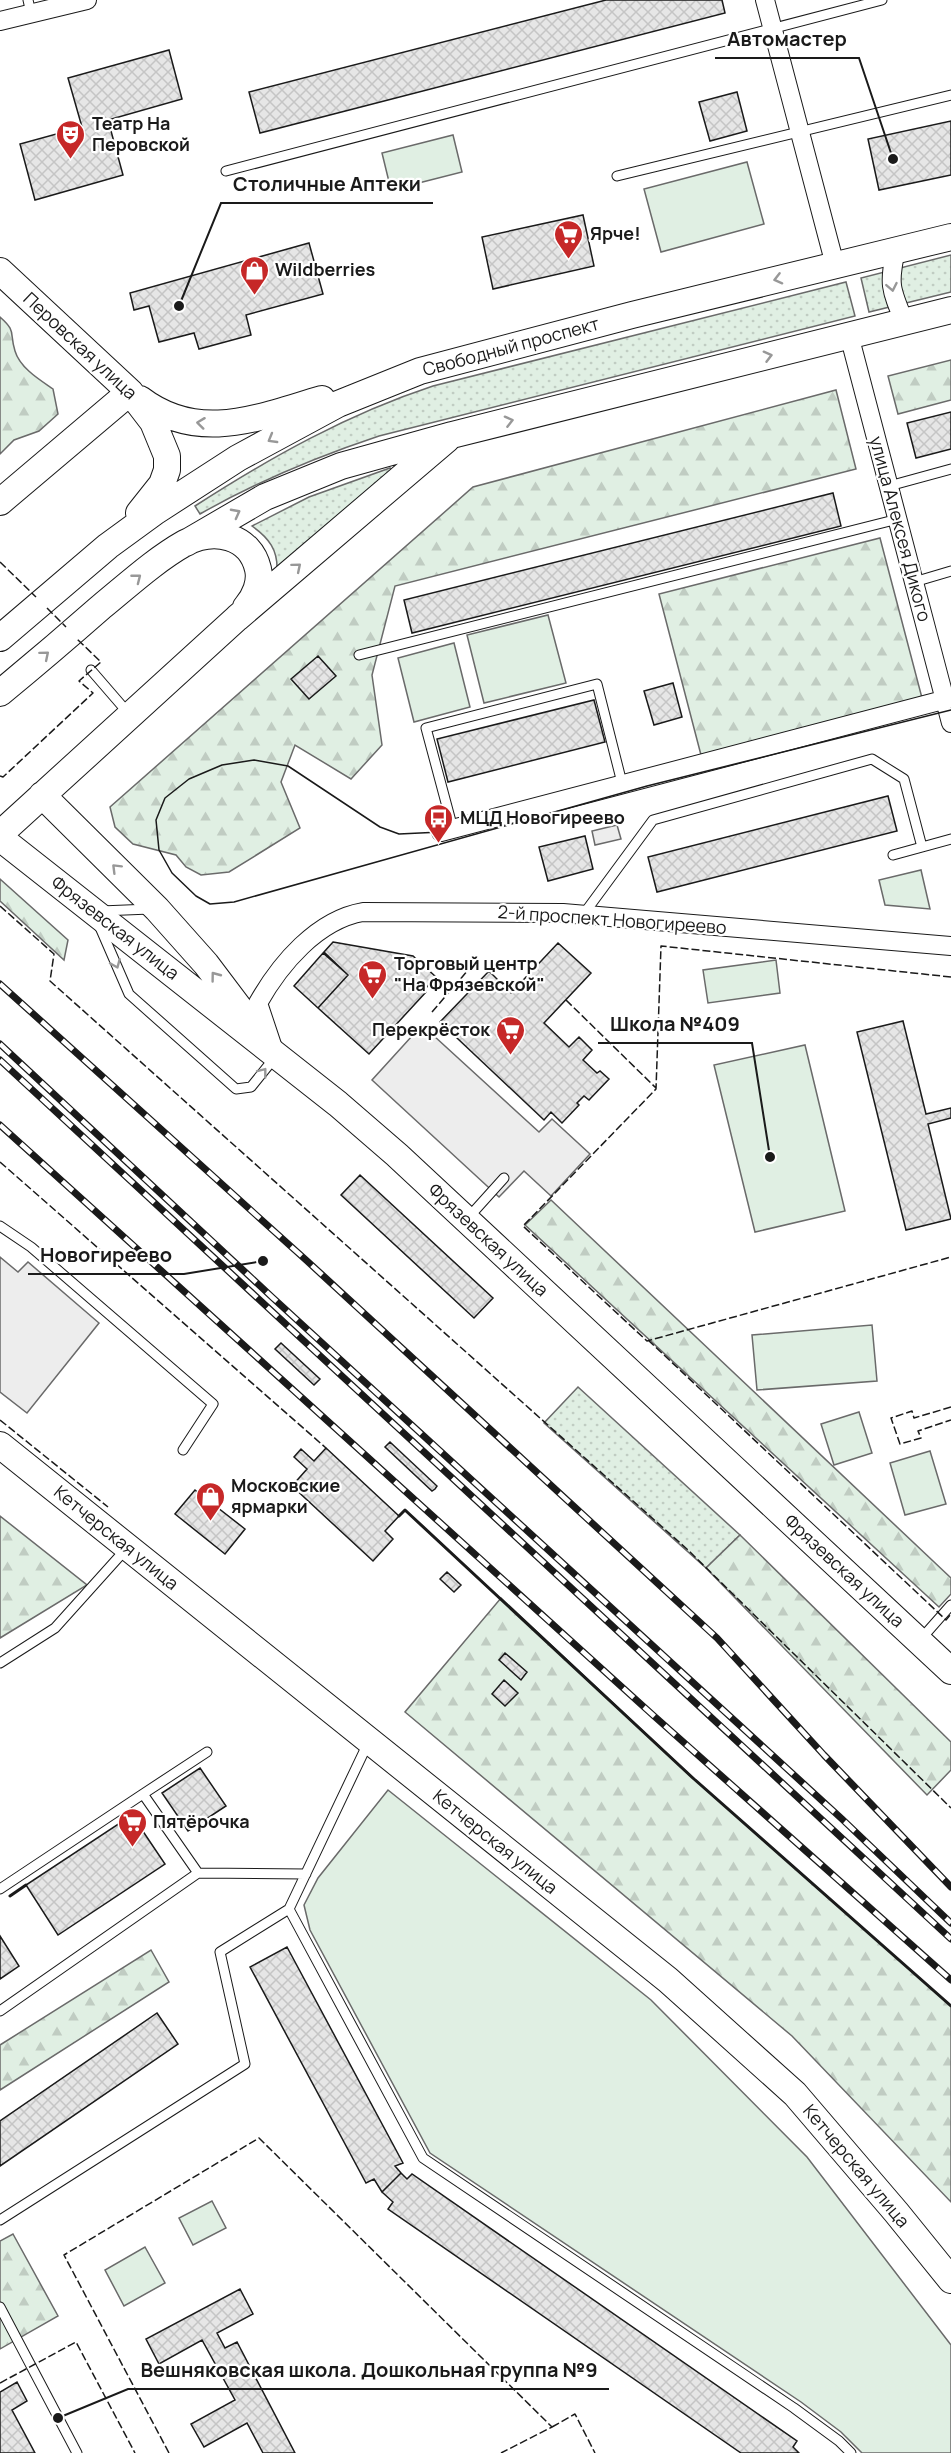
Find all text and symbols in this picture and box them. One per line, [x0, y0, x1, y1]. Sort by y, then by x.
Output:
callout: Автомастер [715, 20, 859, 58]
text: Автомастер [727, 25, 847, 52]
place label: Театр На Перовской [92, 111, 190, 156]
theatre icon: Театр На Перовской [55, 118, 87, 160]
callout: Столичные Аптеки [221, 165, 433, 203]
text: Столичные Аптеки [233, 170, 421, 197]
supermarket icon: Ярче! [553, 218, 585, 260]
place label: Ярче! [590, 221, 641, 245]
shop icon: Wildberries [238, 254, 270, 296]
place label: Wildberries [275, 257, 376, 281]
one-way arrow [773, 272, 783, 285]
one-way arrow [885, 281, 898, 291]
street label: Перовская улица [19, 286, 143, 404]
street label: Свободный проспект [420, 311, 602, 381]
one-way arrow [763, 351, 773, 364]
one-way arrow [503, 415, 513, 428]
one-way arrow [197, 418, 206, 430]
one-way arrow [268, 432, 278, 443]
street label: улица Алексея Дикого [865, 433, 937, 624]
one-way arrow [230, 509, 240, 520]
one-way arrow [290, 563, 301, 574]
one-way arrow [130, 574, 141, 585]
one-way arrow [38, 652, 49, 663]
bus stop icon: МЦД Новогиреево [423, 802, 455, 844]
place label: МЦД Новогиреево [460, 805, 625, 829]
one-way arrow [112, 864, 123, 875]
street label: Фрязевская улица [47, 870, 184, 985]
street label: 2-й проспект Новогиреево [497, 899, 727, 939]
place label: Торговый центр "На Фрязевской" [394, 951, 545, 996]
one-way arrow [109, 958, 121, 969]
supermarket icon: Торговый центр "На Фрязевской" [357, 958, 389, 1000]
one-way arrow [211, 972, 222, 983]
callout: Школа №409 [598, 1005, 752, 1043]
text: Школа №409 [610, 1010, 740, 1037]
supermarket icon: Перекрёсток [495, 1014, 527, 1056]
place label: Перекрёсток [372, 1017, 491, 1041]
one-way arrow [256, 1068, 267, 1079]
street label: Фрязевская улица [423, 1177, 554, 1301]
callout: Новогиреево [28, 1236, 184, 1274]
text: Новогиреево [40, 1241, 172, 1268]
place label: Московские ярмарки [231, 1473, 341, 1518]
street label: Кетчерская улица [49, 1479, 184, 1595]
shop icon: Московские ярмарки [194, 1480, 226, 1522]
street label: Фрязевская улица [779, 1508, 910, 1632]
street label: Кетчерская улица [428, 1783, 563, 1899]
supermarket icon: Пятёрочка [116, 1806, 148, 1848]
place label: Пятёрочка [153, 1809, 250, 1833]
street label: Кетчерская улица [798, 2099, 915, 2232]
callout: Вешняковская школа. Дошкольная группа №9 [128, 2351, 609, 2389]
text: Вешняковская школа. Дошкольная группа №9 [140, 2356, 598, 2383]

